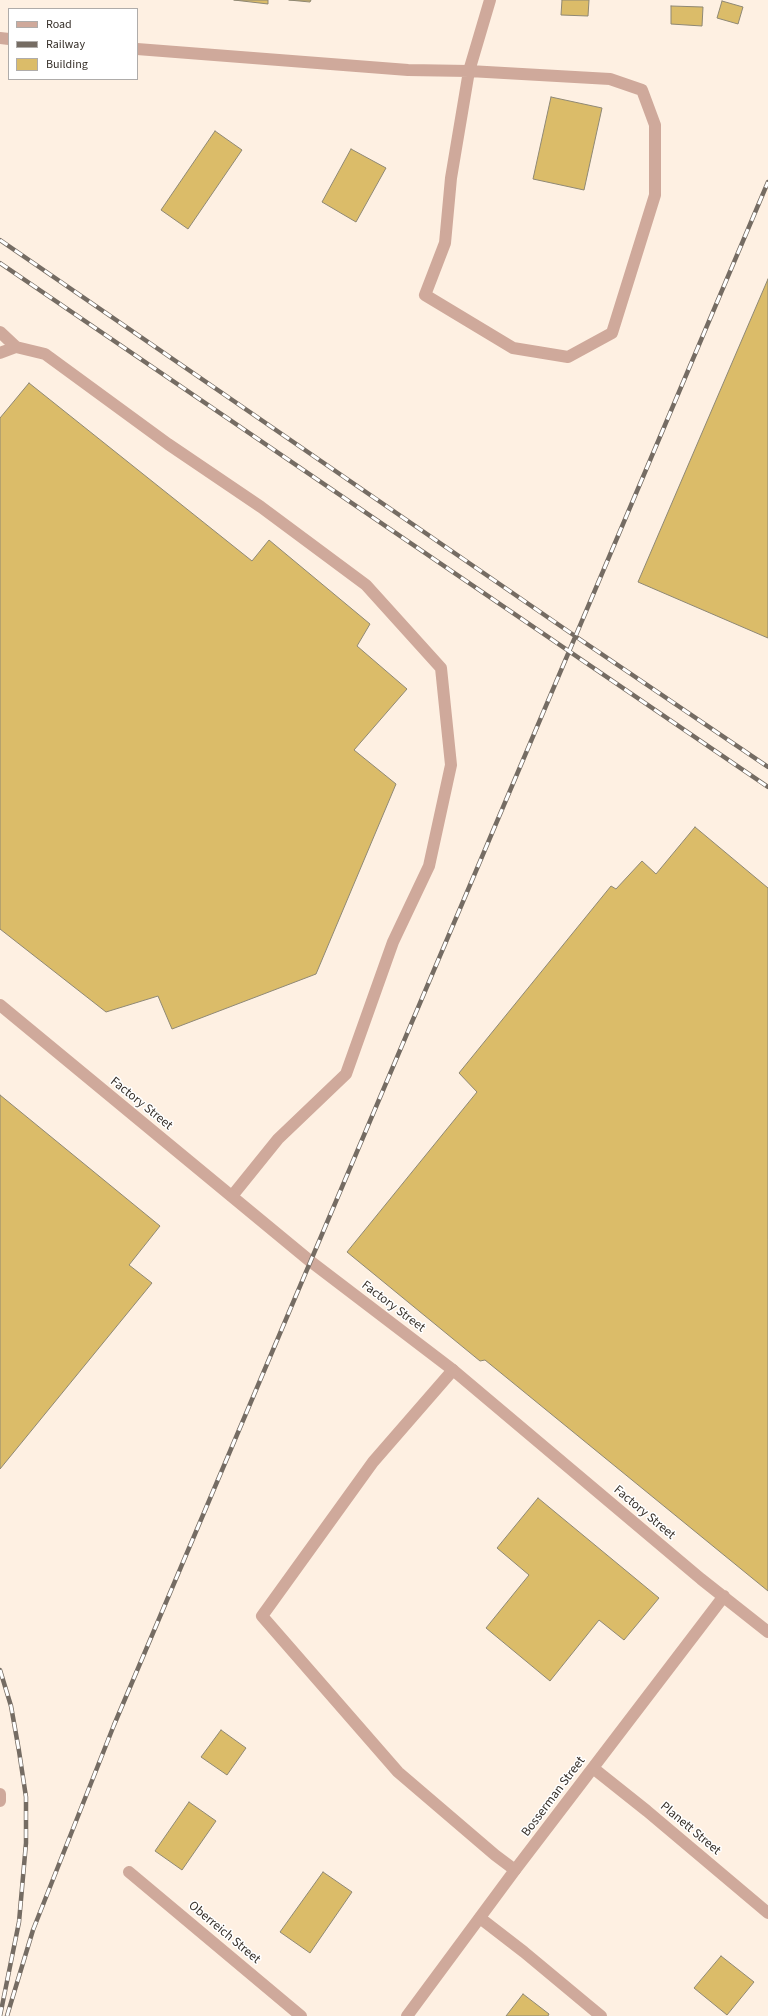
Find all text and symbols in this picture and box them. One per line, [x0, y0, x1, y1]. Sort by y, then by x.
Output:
legend [8, 8, 138, 80]
text: Road [46, 16, 72, 33]
text: Railway [46, 36, 85, 53]
text: Building [46, 56, 88, 73]
street label: Factory Street [107, 1074, 175, 1134]
street label: Factory Street [358, 1278, 428, 1336]
street label: Factory Street [610, 1483, 678, 1543]
street label: Bosserman Street [519, 1754, 589, 1840]
street label: Planett Street [657, 1799, 723, 1859]
street label: Oberreich Street [185, 1898, 263, 1968]

